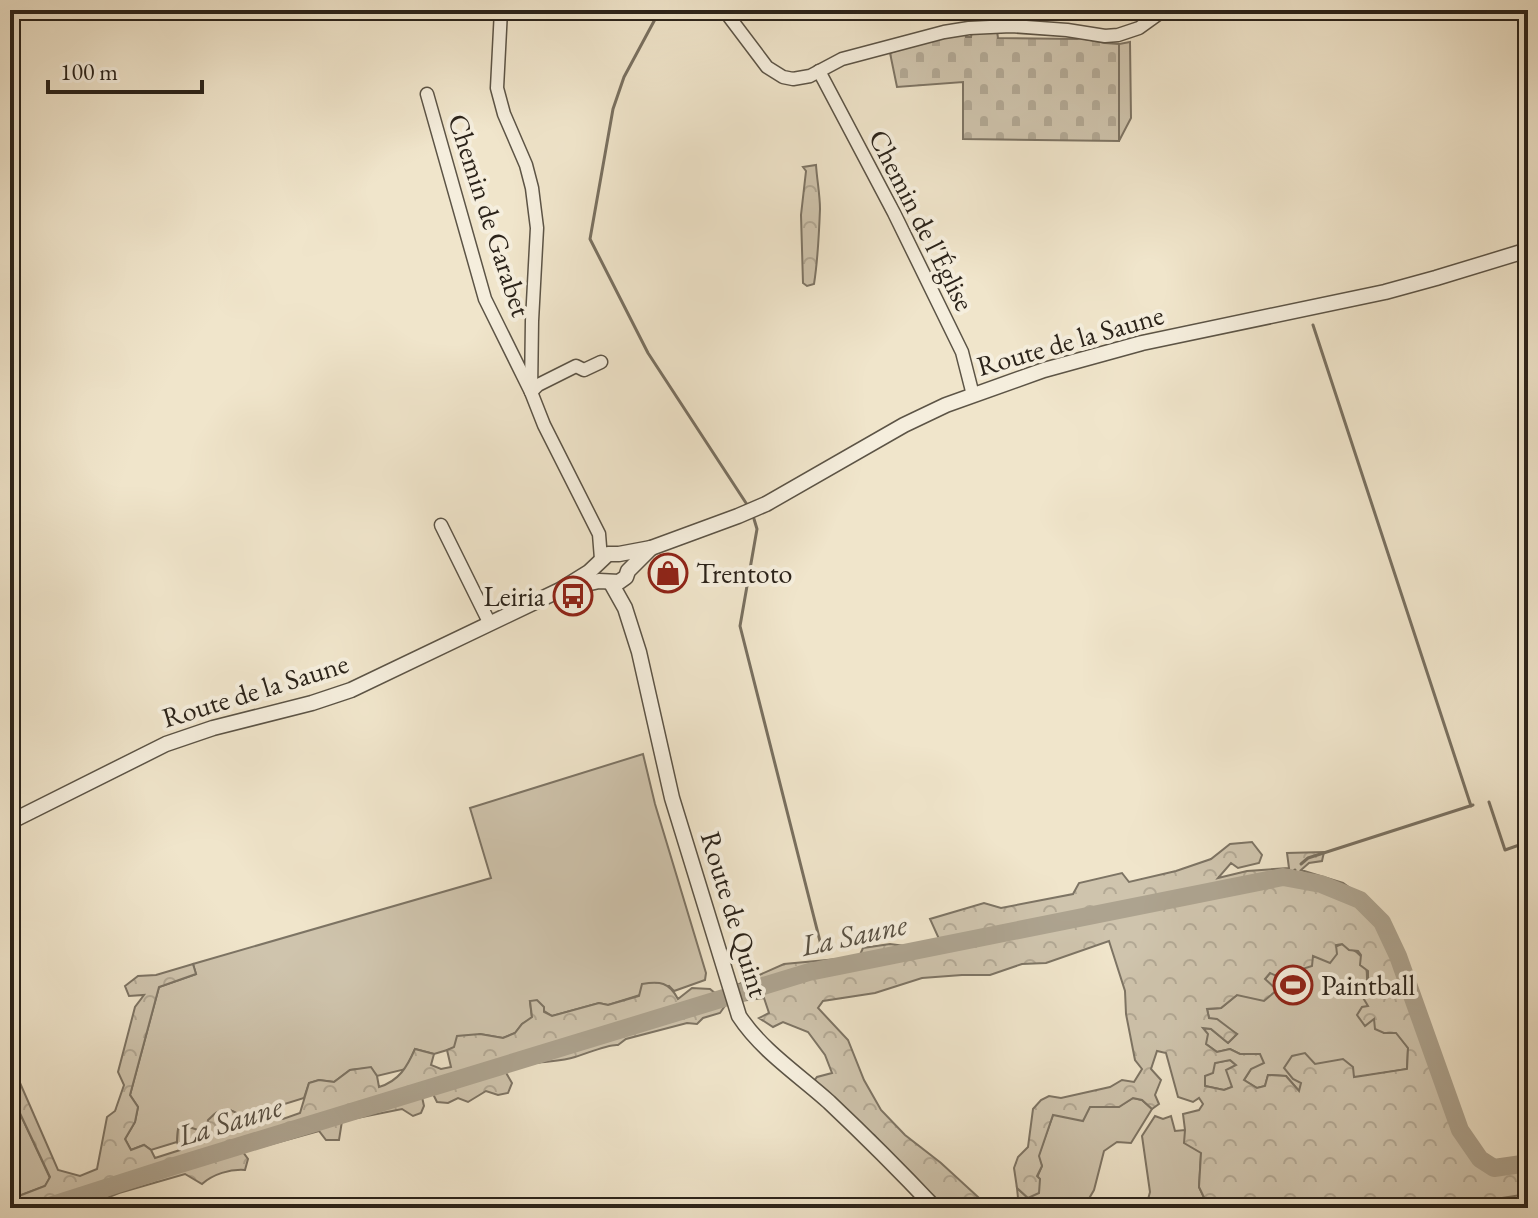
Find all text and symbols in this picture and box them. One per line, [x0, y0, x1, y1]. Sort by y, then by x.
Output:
scale bar [48, 44, 202, 94]
text: 100 m [60, 56, 118, 87]
street label: Chemin de Garabet [440, 109, 540, 321]
street label: Chemin de l'Église [861, 123, 983, 317]
street label: Route de la Saune [972, 296, 1168, 384]
shop icon: Trentoto [647, 552, 689, 594]
place label: Trentoto [696, 555, 792, 591]
bus stop icon: Leiria [552, 575, 594, 617]
place label: Leiria [483, 578, 546, 614]
street label: Route de la Saune [158, 645, 352, 735]
street label: Route de Quint [693, 827, 777, 1001]
water label: La Saune [796, 904, 911, 965]
sports icon: Paintball [1272, 964, 1314, 1006]
place label: Paintball [1321, 967, 1415, 1003]
water label: La Saune [172, 1086, 288, 1155]

